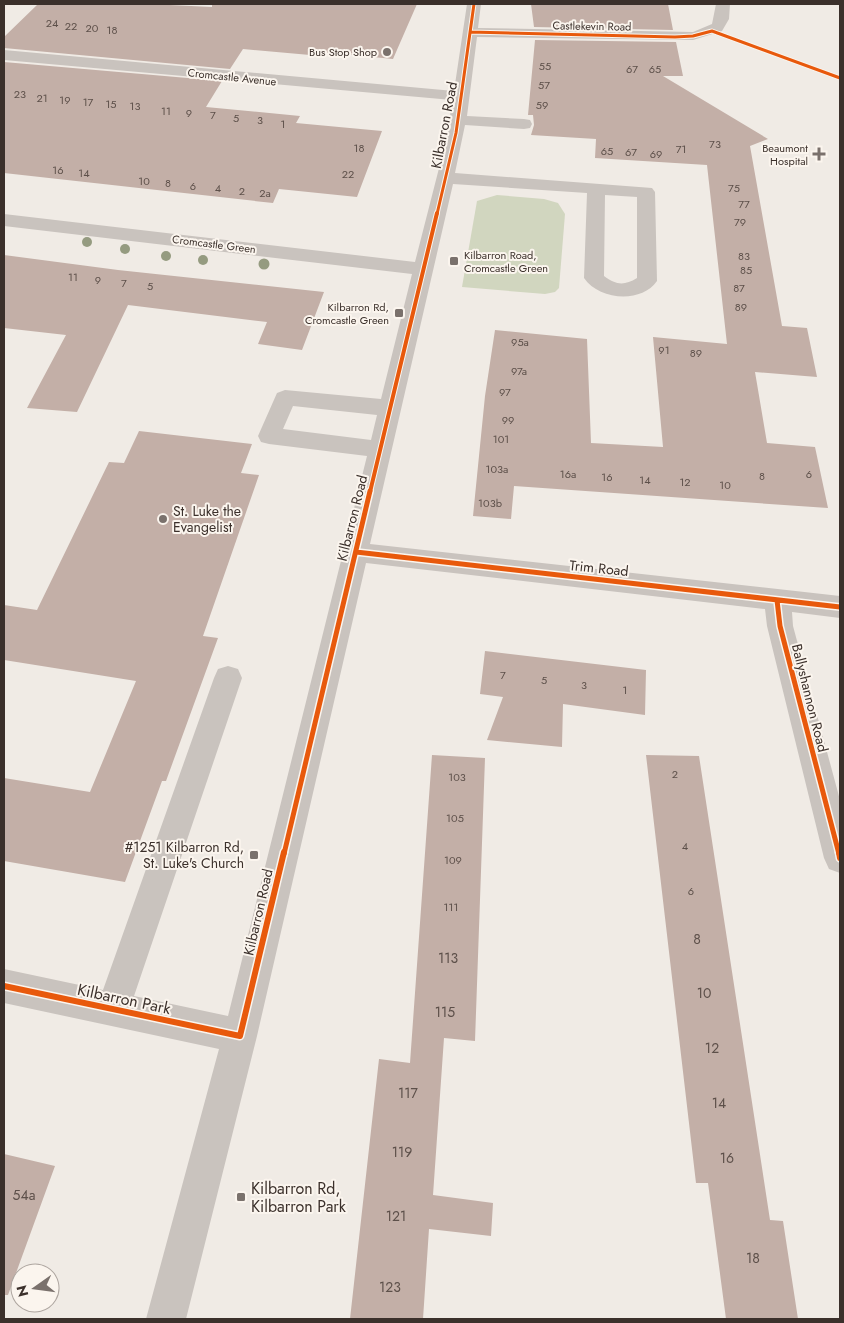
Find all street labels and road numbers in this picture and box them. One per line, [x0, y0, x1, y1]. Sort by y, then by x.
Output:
street label: Castlekevin Road [552, 17, 632, 35]
street label: Cromcastle Avenue [187, 64, 277, 90]
street label: Kilbarron Road [426, 80, 462, 170]
street label: Cromcastle Green [171, 231, 257, 257]
street label: Kilbarron Road [332, 473, 372, 563]
street label: Trim Road [569, 555, 629, 581]
street label: Ballyshannon Road [787, 642, 833, 754]
street label: Kilbarron Road [238, 867, 278, 957]
street label: Kilbarron Park [75, 978, 174, 1020]

